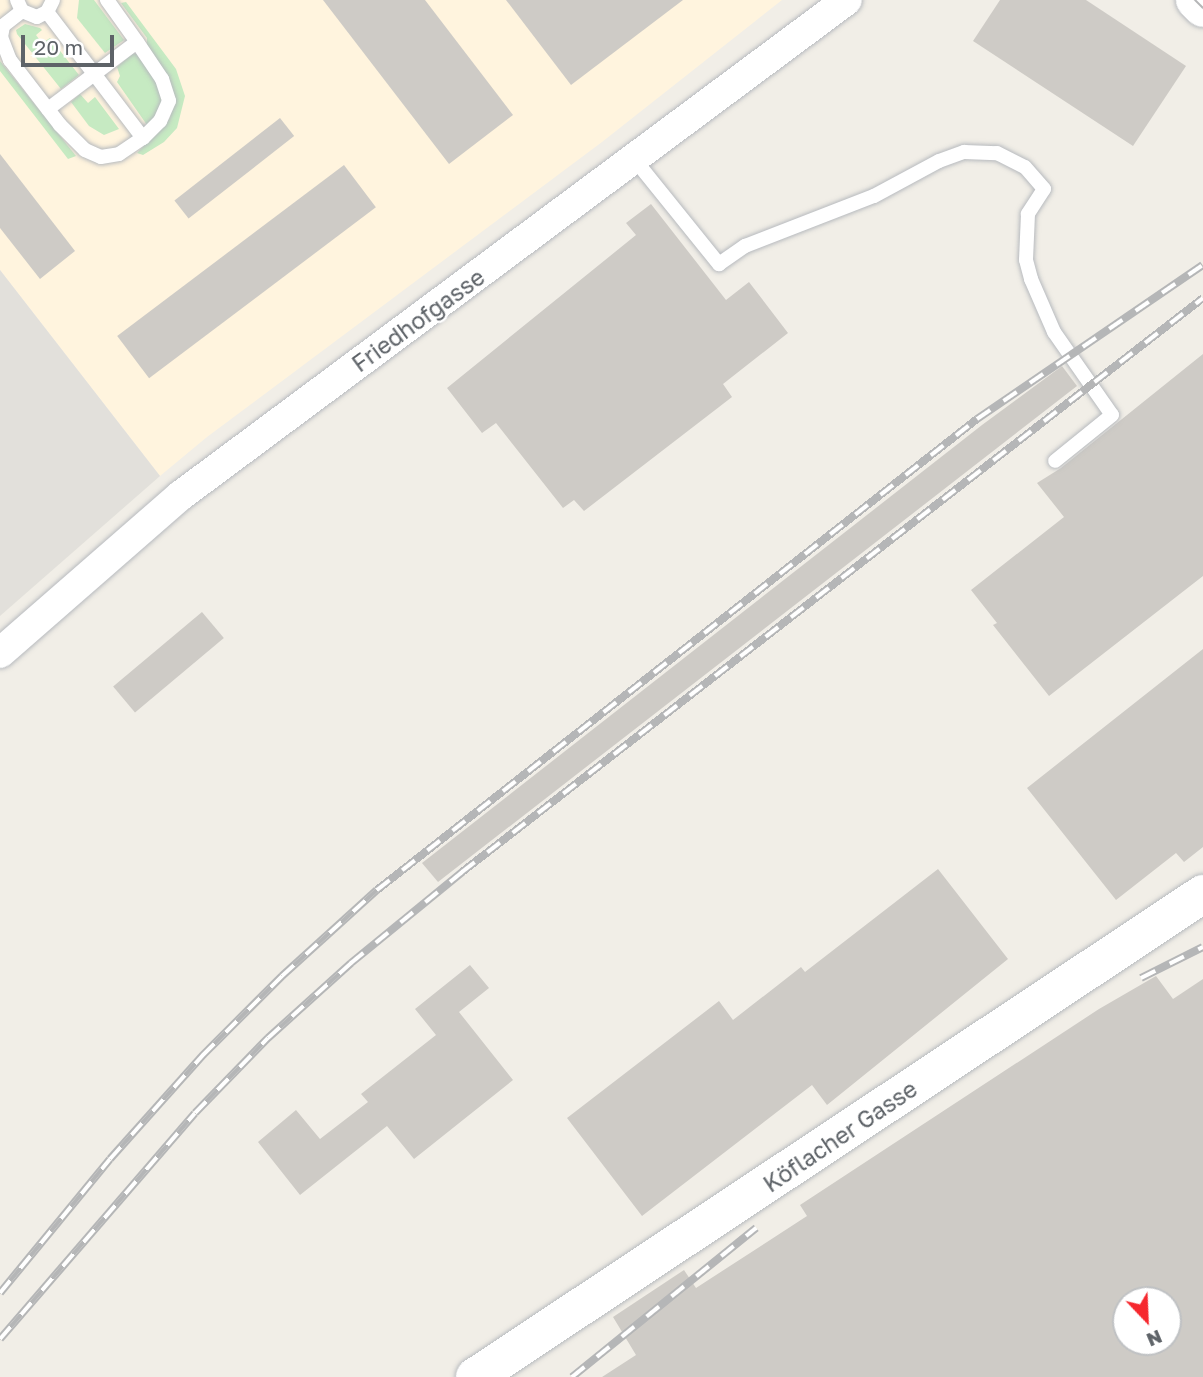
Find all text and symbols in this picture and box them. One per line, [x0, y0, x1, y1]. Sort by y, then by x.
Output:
scale bar [24, 21, 117, 65]
text: 20 m [34, 34, 83, 60]
street label: Friedhofgasse [346, 263, 490, 377]
street label: Köflacher Gasse [758, 1074, 922, 1198]
north arrow [1112, 1286, 1182, 1356]
text: N [1143, 1326, 1166, 1352]

